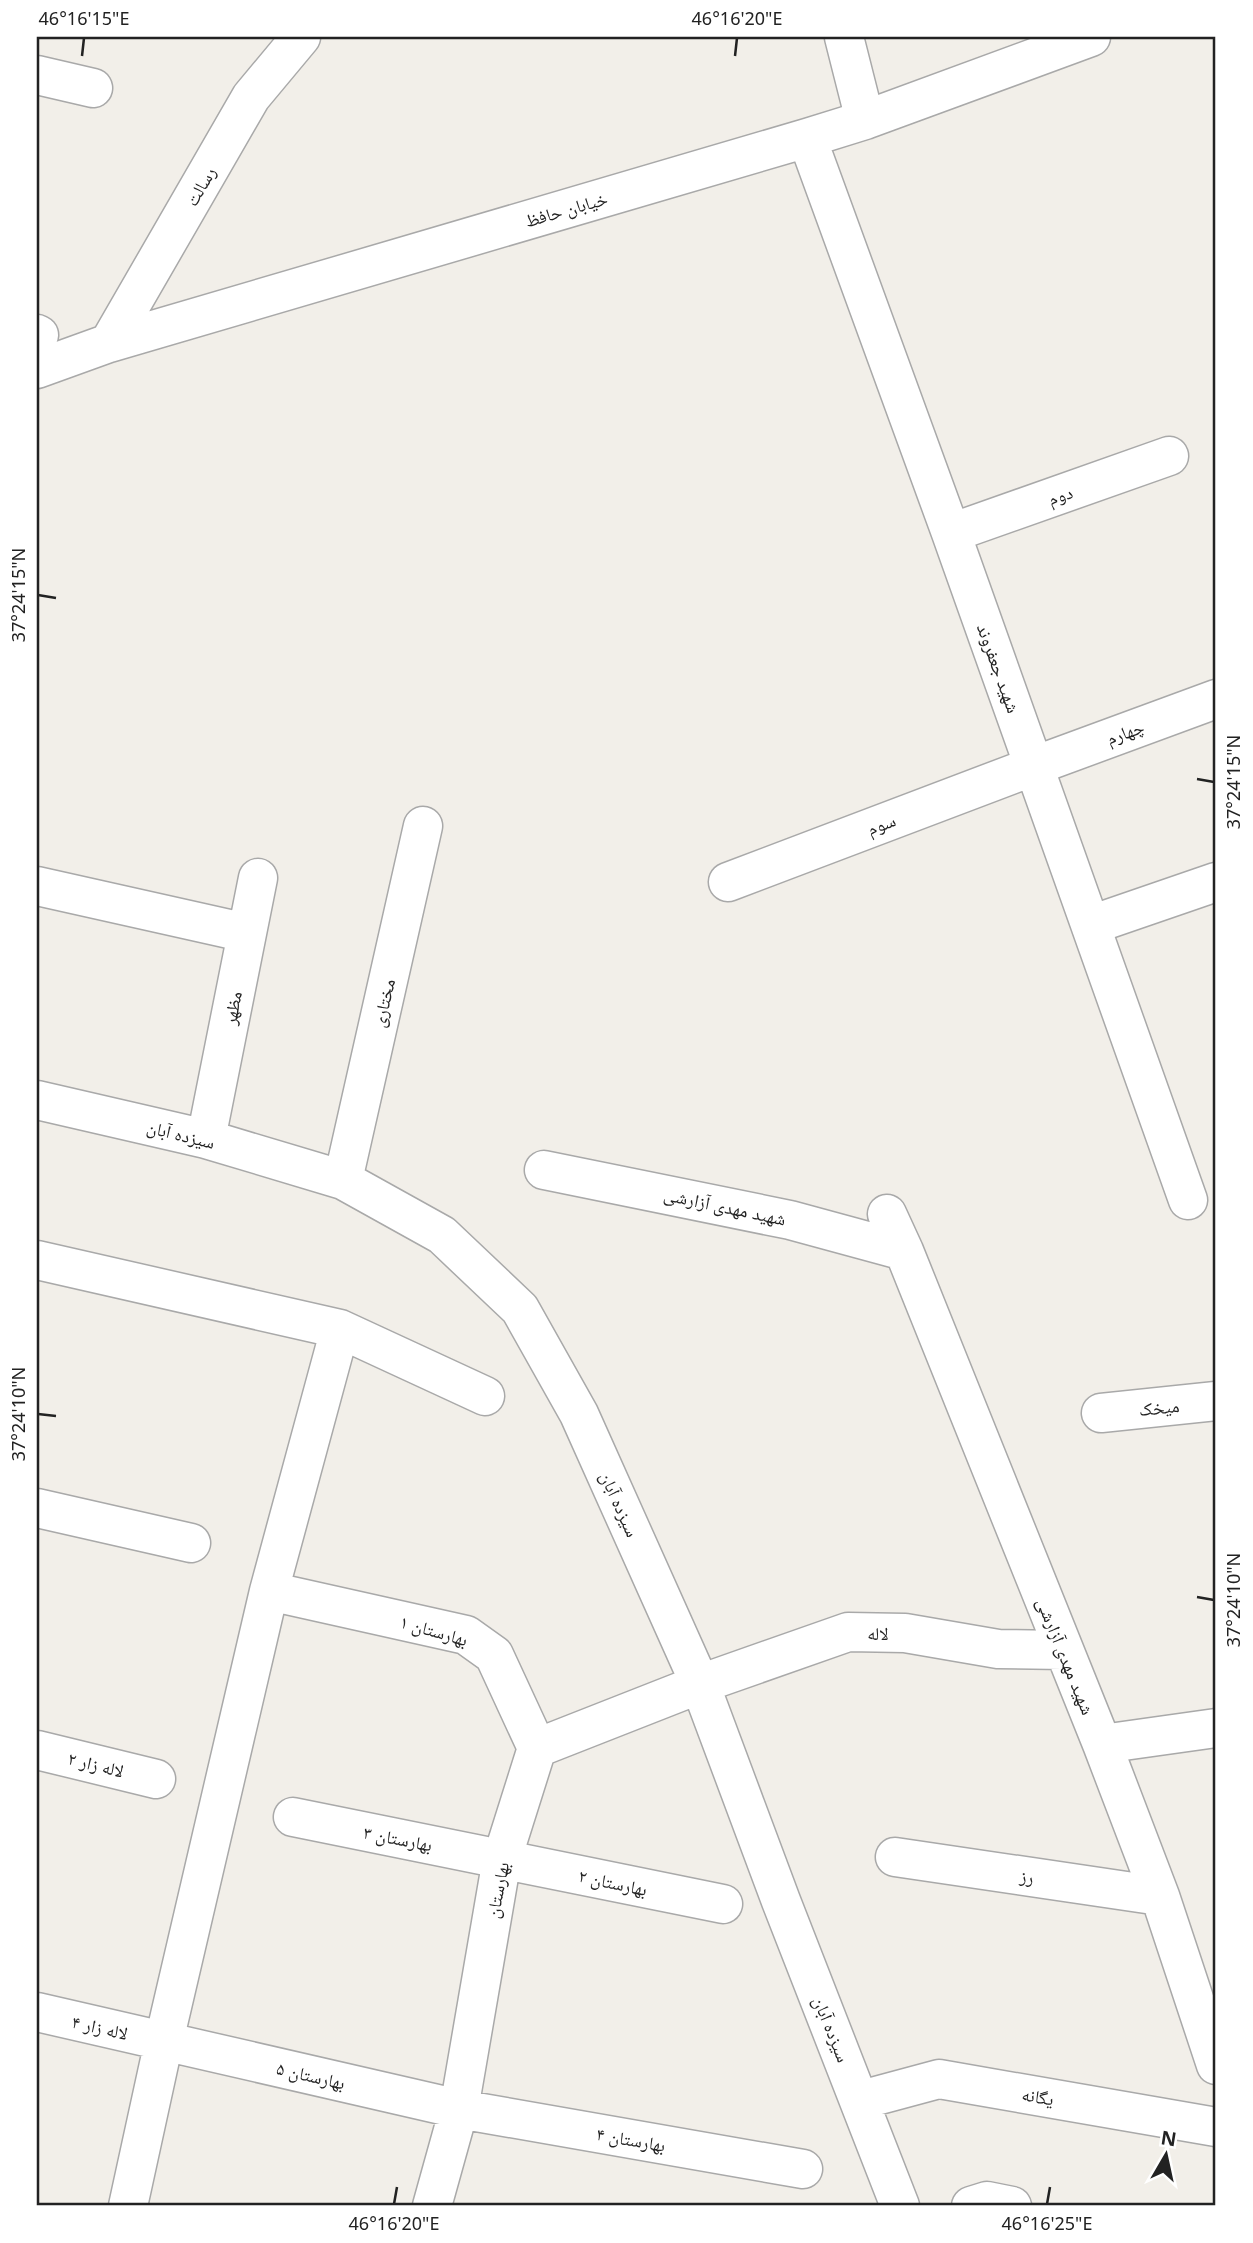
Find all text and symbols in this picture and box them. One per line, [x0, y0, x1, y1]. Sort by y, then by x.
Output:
text: 46°16'15"E [39, 6, 129, 30]
text: 46°16'20"E [692, 6, 782, 30]
street label: رسالت [179, 162, 221, 210]
street label: خیابان حافظ [522, 186, 610, 232]
street label: دوم [1044, 480, 1076, 511]
text: 37°24'15"N [6, 548, 30, 642]
street label: شهید جعفروند [972, 620, 1026, 716]
street label: چهارم [1103, 714, 1148, 751]
text: 37°24'15"N [1221, 735, 1245, 829]
street label: سوم [863, 808, 899, 841]
street label: مختاری [366, 976, 400, 1030]
street label: مظهر [217, 989, 247, 1028]
street label: سیزده آبان [144, 1114, 218, 1154]
street label: شهید مهدی آزارشی [662, 1181, 788, 1231]
text: 37°24'10"N [6, 1367, 30, 1461]
street label: میخک [1138, 1393, 1180, 1421]
street label: سیزده آبان [595, 1467, 645, 1541]
text: 37°24'10"N [1221, 1553, 1245, 1647]
street label: شهید مهدی آزارشی [1032, 1594, 1100, 1718]
street label: بهارستان ۱ [397, 1609, 471, 1651]
street label: لاله [867, 1621, 889, 1645]
street label: لاله زار ۲ [65, 1745, 127, 1783]
street label: بهارستان ۳ [362, 1820, 434, 1856]
street label: بهارستان [480, 1860, 514, 1920]
street label: بهارستان ۲ [577, 1863, 650, 1901]
street label: رز [1017, 1863, 1036, 1889]
street label: سیزده آبان [808, 1992, 856, 2066]
street label: لاله زار ۴ [70, 2009, 130, 2045]
street label: بهارستان ۵ [274, 2055, 348, 2095]
street label: یگانه [1020, 2081, 1056, 2111]
north arrow [1130, 2120, 1200, 2190]
street label: بهارستان ۴ [595, 2121, 667, 2157]
text: N [1159, 2124, 1178, 2152]
text: 46°16'20"E [349, 2211, 439, 2235]
text: 46°16'25"E [1002, 2211, 1092, 2235]

